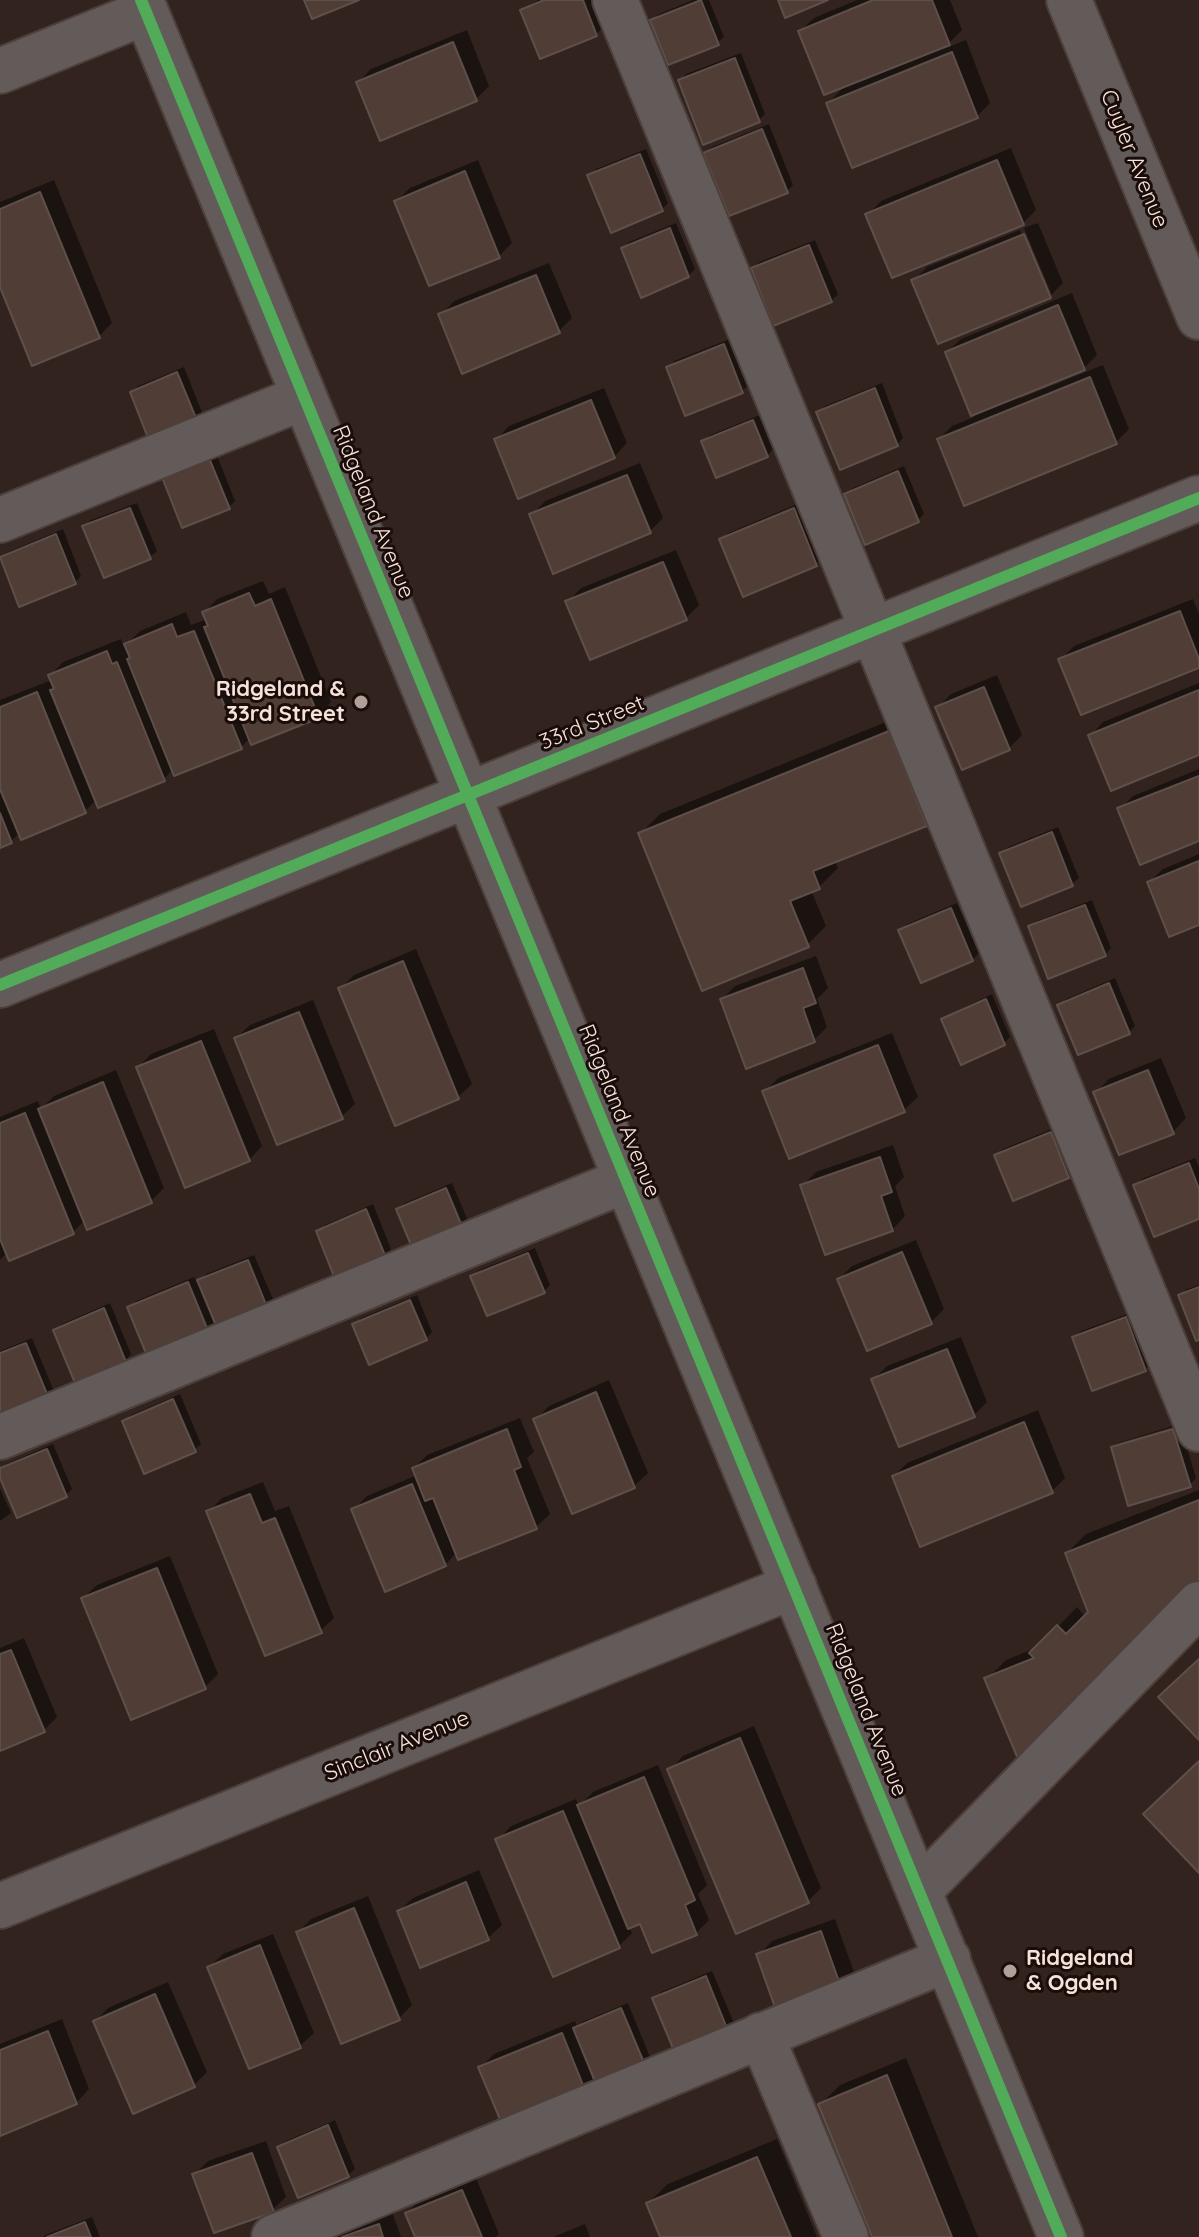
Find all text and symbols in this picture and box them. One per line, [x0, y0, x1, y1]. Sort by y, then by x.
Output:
street label: Cuyler Avenue [1094, 86, 1174, 232]
street label: Ridgeland Avenue [326, 422, 420, 602]
place label: Ridgeland & 33rd Street [216, 676, 345, 728]
street label: 33rd Street [536, 690, 648, 756]
marker: Ridgeland & 33rd Street [352, 693, 370, 711]
street label: Ridgeland Avenue [572, 1021, 666, 1201]
street label: Ridgeland Avenue [819, 1620, 913, 1800]
street label: Sinclair Avenue [321, 1705, 473, 1787]
place label: Ridgeland & Ogden [1026, 1945, 1133, 1996]
marker: Ridgeland & Ogden [1001, 1962, 1019, 1980]

